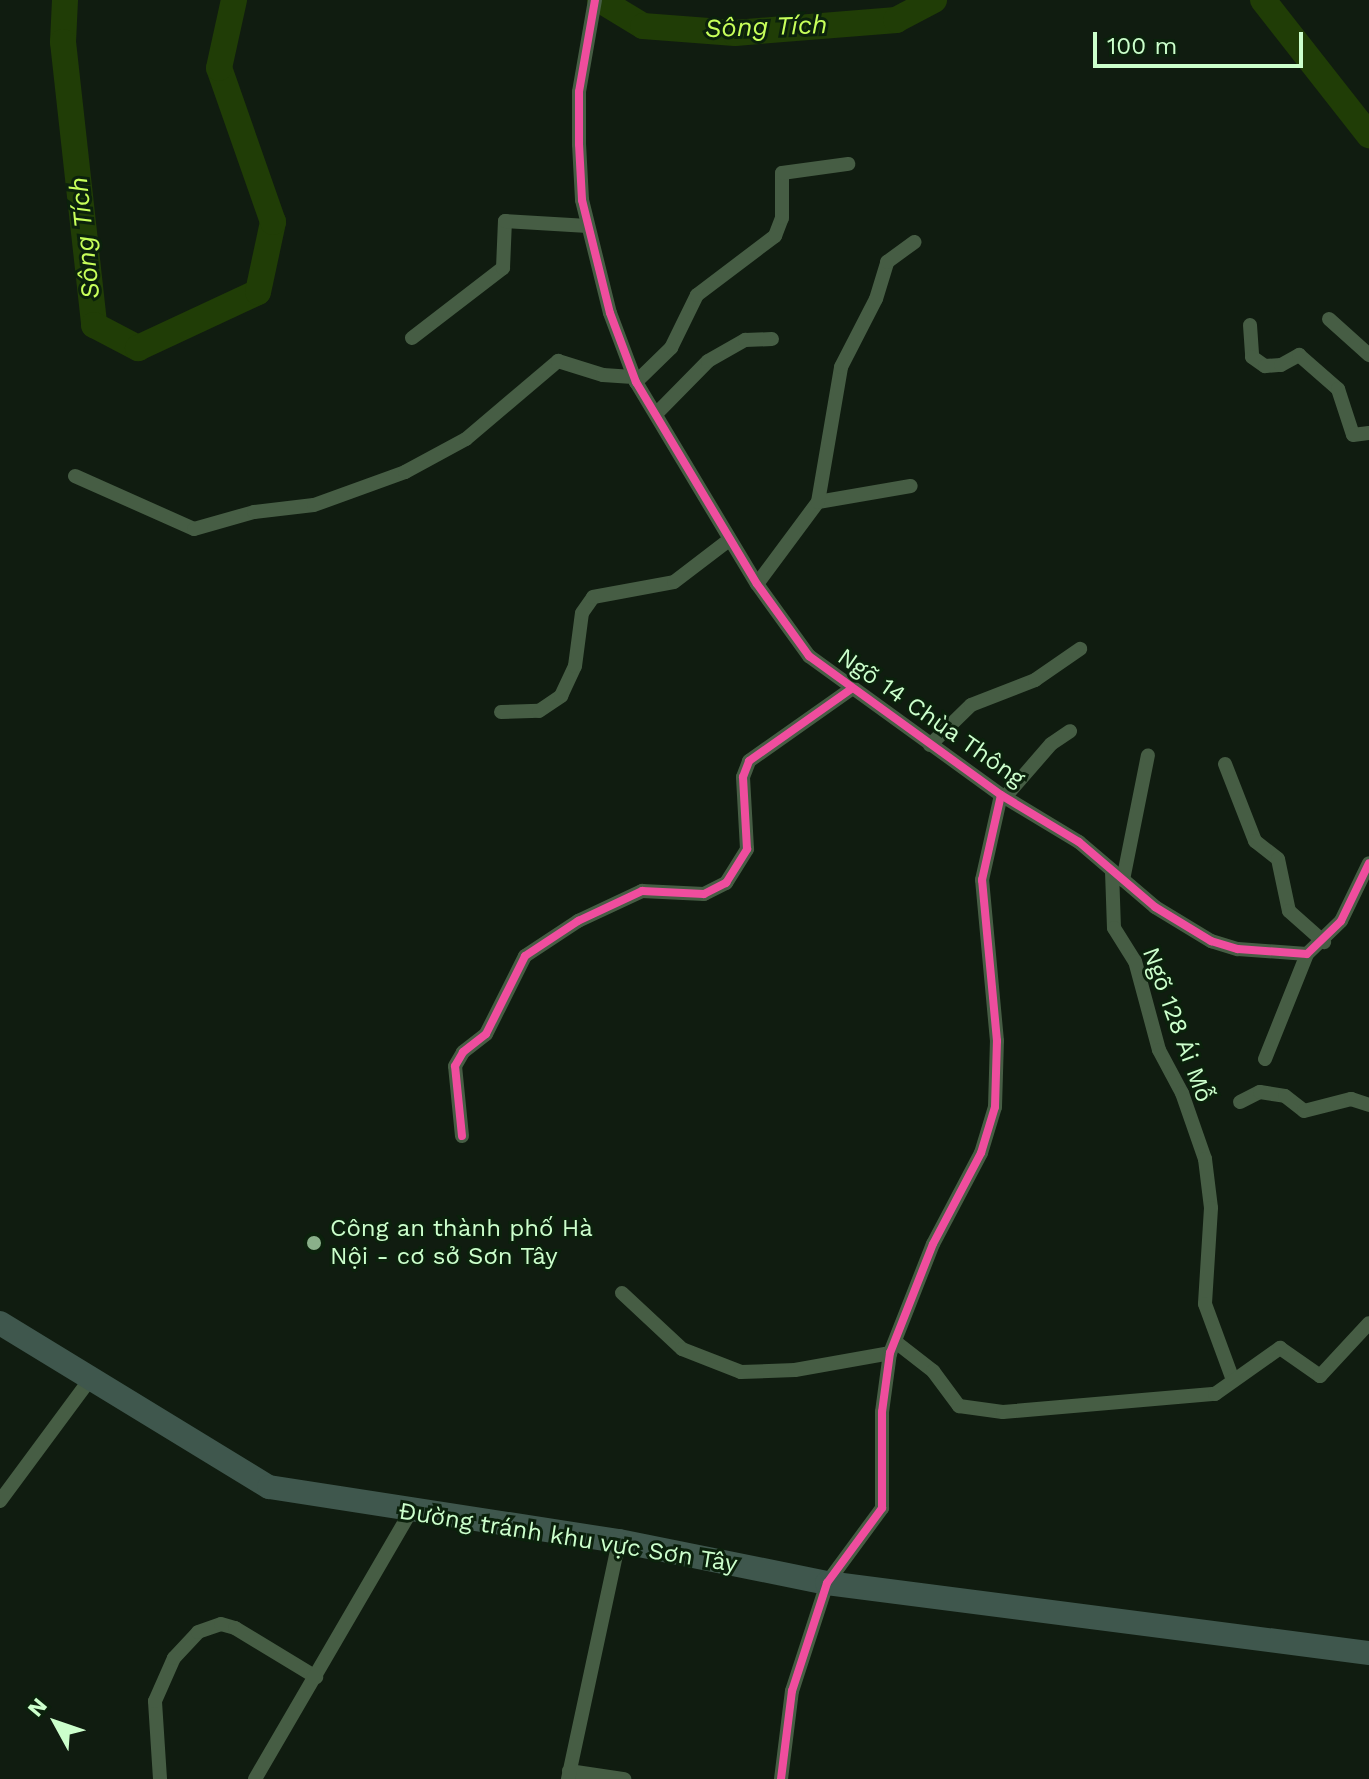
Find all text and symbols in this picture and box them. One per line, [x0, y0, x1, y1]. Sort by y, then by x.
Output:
water label: Sông Tích [704, 9, 828, 45]
scale bar [1097, 16, 1307, 66]
text: 100 m [1107, 32, 1177, 60]
water label: Sông Tích [63, 175, 107, 301]
street label: Ngõ 14 Chùa Thông [831, 642, 1031, 794]
street label: Ngõ 128 Ái Mỗ [1135, 943, 1219, 1107]
place label: Công an thành phố Hà Nội - cơ sở Sơn Tây [330, 1215, 593, 1271]
marker: Công an thành phố Hà Nội - cơ sở Sơn Tây [305, 1234, 323, 1252]
street label: Đường tránh khu vực Sơn Tây [396, 1497, 740, 1579]
north arrow [16, 1683, 96, 1763]
text: N [22, 1693, 52, 1722]

